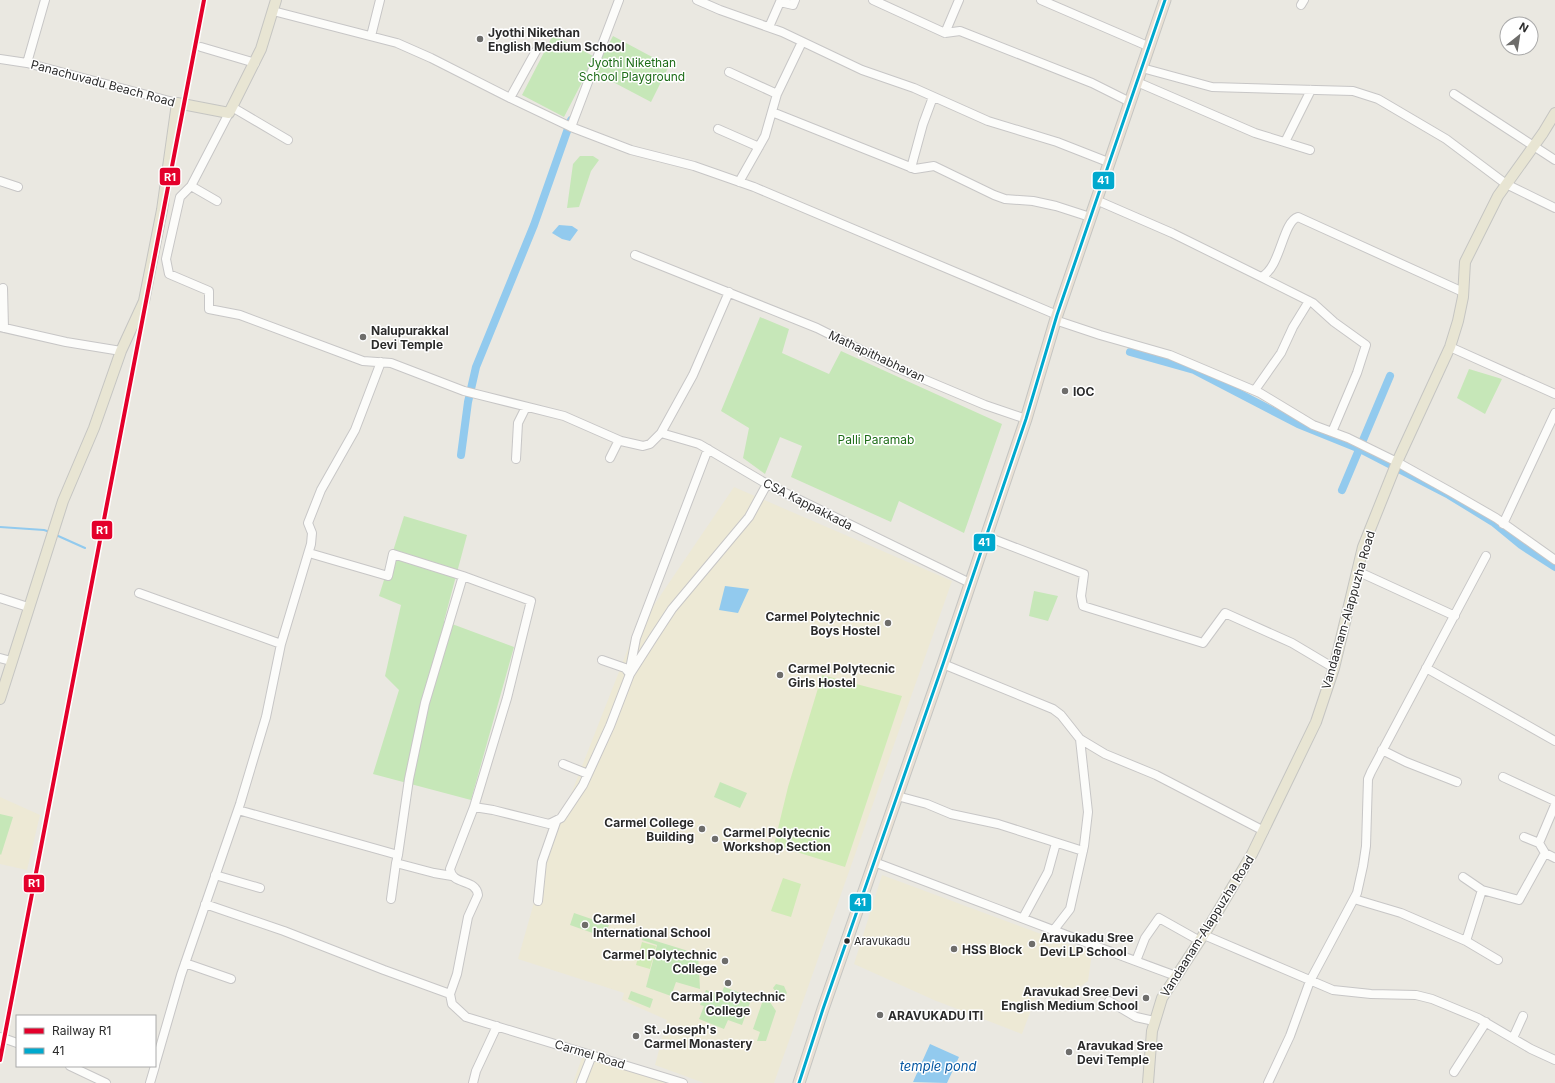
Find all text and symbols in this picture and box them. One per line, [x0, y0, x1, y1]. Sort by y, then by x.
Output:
north arrow [1499, 16, 1539, 56]
text: N [1517, 19, 1531, 35]
place label: Jyothi Nikethan English Medium School [488, 25, 625, 54]
marker: Jyothi Nikethan English Medium School [475, 34, 485, 44]
park label: Jyothi Nikethan School Playground [579, 55, 685, 84]
street label: Panachuvadu Beach Road [29, 57, 177, 109]
line badge: R1 [159, 167, 181, 186]
text: R1 [164, 170, 176, 184]
line badge: 41 [1092, 171, 1115, 190]
text: 41 [1097, 173, 1109, 187]
place label: Nalupurakkal Devi Temple [371, 323, 449, 352]
street label: Mathapithabhavan [826, 327, 928, 385]
marker: Nalupurakkal Devi Temple [358, 332, 368, 342]
place label: IOC [1073, 384, 1095, 399]
marker: IOC [1060, 386, 1070, 396]
park label: Palli Paramab [838, 432, 914, 447]
street label: CSA Kappakkada [761, 475, 855, 533]
line badge: R1 [91, 520, 113, 540]
text: R1 [96, 523, 108, 537]
street label: Vandaanam-Alappuzha Road [1318, 529, 1378, 691]
line badge: 41 [973, 533, 996, 552]
text: 41 [978, 535, 990, 549]
place label: Carmel Polytechnic Boys Hostel [765, 609, 880, 638]
marker: Carmel Polytechnic Boys Hostel [883, 618, 893, 628]
place label: Carmel Polytecnic Girls Hostel [788, 661, 895, 690]
marker: Carmel Polytecnic Girls Hostel [775, 670, 785, 680]
place label: Carmel College Building [604, 815, 694, 844]
marker: Carmel College Building [697, 824, 707, 834]
place label: Carmel Polytecnic Workshop Section [723, 825, 831, 854]
marker: Carmel Polytecnic Workshop Section [710, 834, 720, 844]
street label: Vandaanam-Alappuzha Road [1157, 852, 1257, 1000]
line badge: R1 [23, 874, 45, 893]
text: R1 [28, 876, 40, 890]
line badge: 41 [849, 893, 872, 912]
text: 41 [854, 895, 866, 909]
place label: Carmel International School [593, 911, 711, 940]
marker: Carmel International School [580, 920, 590, 930]
place label: Aravukadu Sree Devi LP School [1040, 930, 1134, 959]
place label: Aravukadu [854, 934, 910, 948]
marker: Aravukadu [842, 936, 852, 946]
marker: Aravukadu Sree Devi LP School [1027, 939, 1037, 949]
place label: HSS Block [962, 942, 1022, 957]
marker: HSS Block [949, 944, 959, 954]
place label: Carmel Polytechnic College [602, 947, 717, 976]
marker: Carmel Polytechnic College [720, 956, 730, 966]
marker: Carmal Polytechnic College [723, 978, 733, 988]
place label: Aravukad Sree Devi English Medium School [1001, 984, 1138, 1013]
place label: Carmal Polytechnic College [671, 989, 785, 1018]
marker: Aravukad Sree Devi English Medium School [1141, 993, 1151, 1003]
place label: ARAVUKADU ITI [888, 1008, 983, 1023]
marker: ARAVUKADU ITI [875, 1010, 885, 1020]
legend [16, 1015, 156, 1067]
place label: St. Joseph's Carmel Monastery [644, 1022, 753, 1051]
text: Railway R1 [52, 1023, 111, 1038]
marker: St. Joseph's Carmel Monastery [631, 1031, 641, 1041]
street label: Carmel Road [553, 1036, 627, 1072]
place label: Aravukad Sree Devi Temple [1077, 1038, 1163, 1067]
text: 41 [52, 1043, 64, 1058]
marker: Aravukad Sree Devi Temple [1064, 1047, 1074, 1057]
water label: temple pond [900, 1058, 976, 1074]

